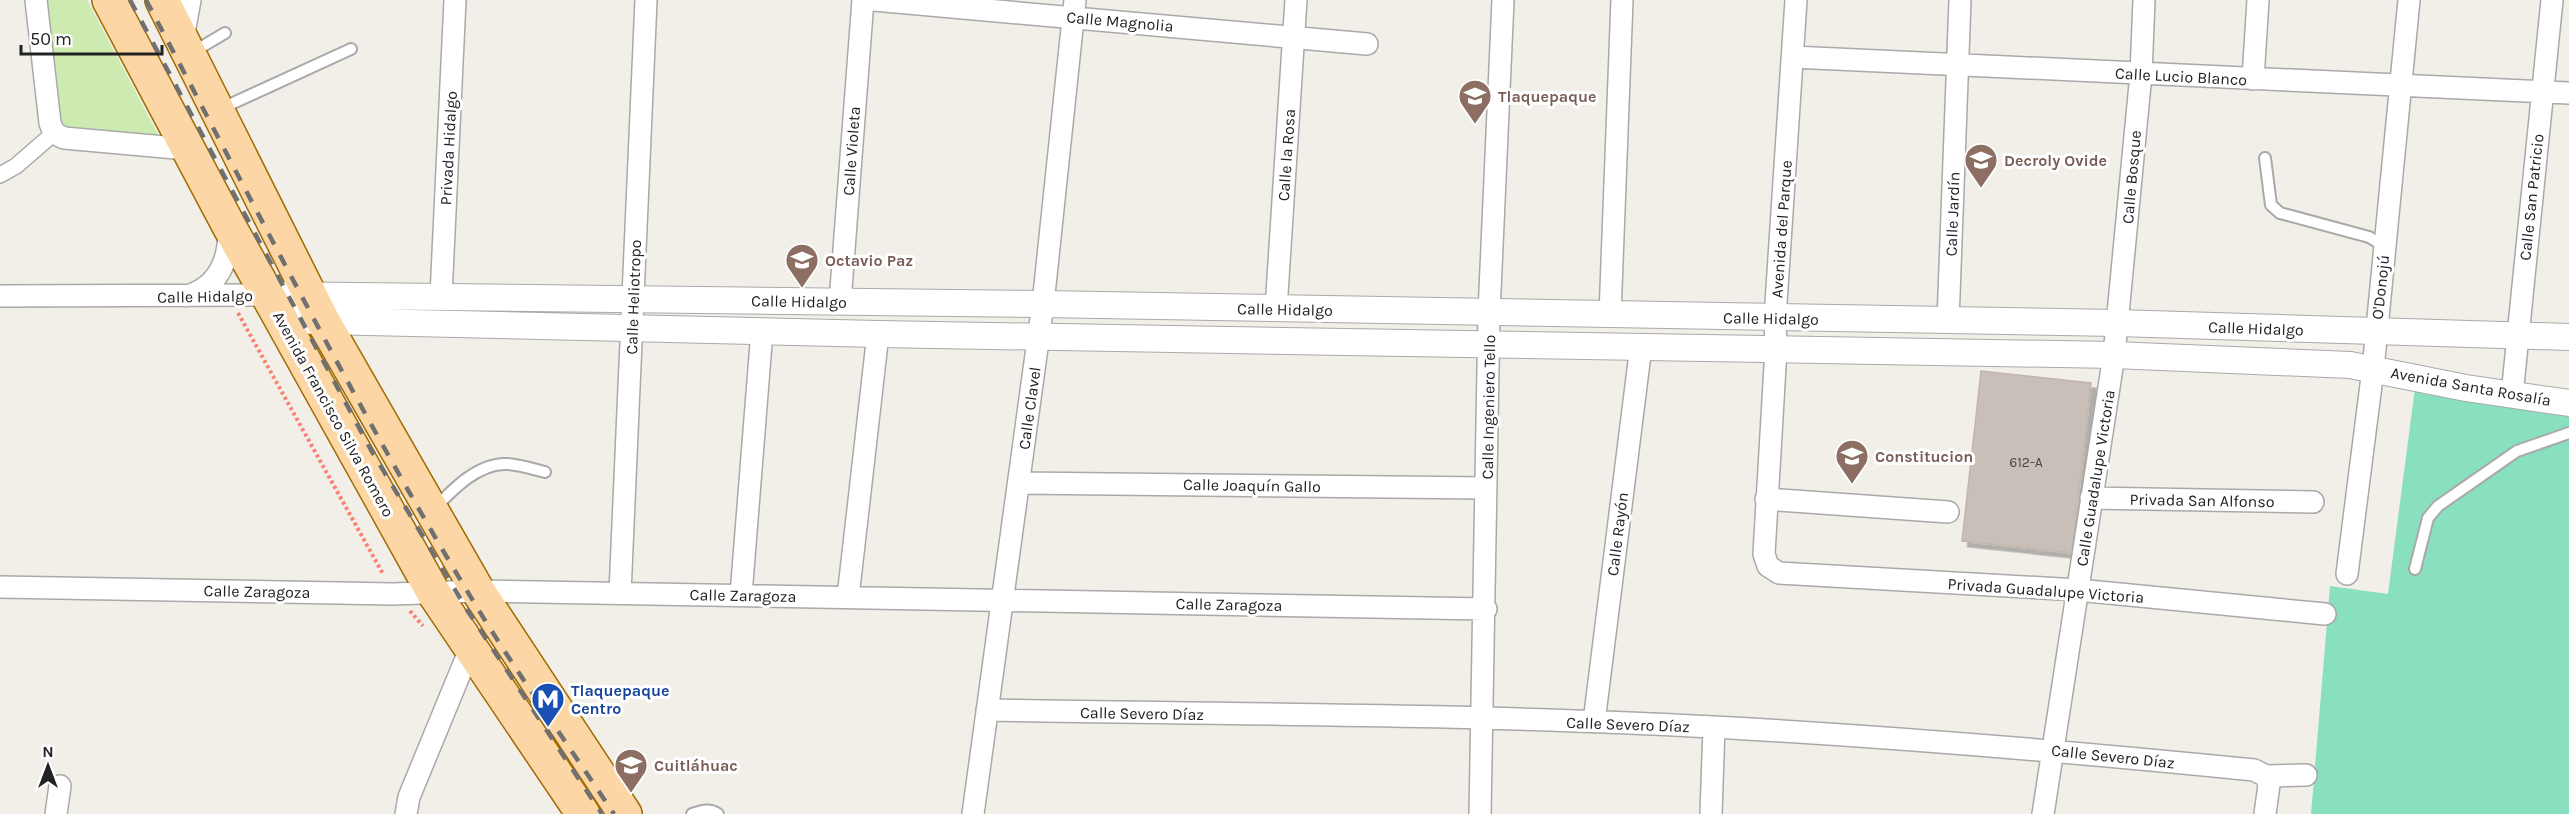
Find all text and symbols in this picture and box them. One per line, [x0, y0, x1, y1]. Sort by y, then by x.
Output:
street label: Calle Magnolia [1066, 7, 1174, 36]
scale bar [21, 18, 162, 56]
text: 50 m [30, 28, 72, 50]
street label: Calle Lucio Blanco [2114, 64, 2247, 89]
school or university icon: Tlaquepaque [1457, 78, 1493, 125]
place label: Tlaquepaque [1498, 87, 1596, 106]
street label: Privada Hidalgo [436, 90, 461, 206]
street label: Calle Violeta [839, 106, 864, 196]
street label: Calle la Rosa [1274, 108, 1299, 202]
street label: Calle Bosque [2118, 129, 2145, 225]
street label: Calle San Patricio [2515, 133, 2548, 261]
school or university icon: Decroly Ovide [1963, 142, 1999, 189]
place label: Decroly Ovide [2004, 151, 2107, 170]
street label: Avenida del Parque [1767, 159, 1796, 299]
street label: Calle Jardín [1942, 171, 1963, 257]
street label: Calle Heliotropo [622, 239, 645, 355]
school or university icon: Octavio Paz [784, 242, 820, 289]
place label: Octavio Paz [825, 251, 913, 270]
street label: O'Donojú [2368, 254, 2393, 320]
street label: Calle Hidalgo [157, 286, 253, 307]
street label: Calle Hidalgo [751, 291, 847, 312]
street label: Calle Hidalgo [1237, 299, 1333, 320]
street label: Avenida Francisco Silva Romero [269, 308, 398, 520]
street label: Calle Hidalgo [1723, 308, 1819, 329]
street label: Calle Hidalgo [2208, 317, 2304, 340]
street label: Calle Ingeniero Tello [1478, 335, 1499, 479]
street label: Avenida Santa Rosalía [2389, 363, 2552, 410]
street label: Calle Clavel [1014, 365, 1045, 451]
street label: Calle Guadalupe Victoria [2072, 389, 2119, 568]
school or university icon: Constitucion [1834, 438, 1870, 485]
place label: Constitucion [1875, 447, 1973, 466]
house number: 612-A [2009, 454, 2043, 471]
street label: Calle Joaquín Gallo [1183, 475, 1321, 496]
street label: Privada San Alfonso [2129, 490, 2275, 511]
street label: Calle Rayón [1603, 491, 1632, 577]
street label: Privada Guadalupe Victoria [1947, 574, 2145, 607]
street label: Calle Zaragoza [204, 581, 310, 602]
street label: Calle Zaragoza [690, 585, 796, 606]
street label: Calle Zaragoza [1176, 594, 1282, 615]
metro station icon: Tlaquepaque Centro [530, 681, 566, 728]
place label: Tlaquepaque Centro [571, 681, 669, 718]
street label: Calle Severo Díaz [1080, 703, 1204, 724]
street label: Calle Severo Díaz [1566, 713, 1690, 736]
north arrow [18, 736, 78, 796]
street label: Calle Severo Díaz [2050, 741, 2176, 772]
text: N [42, 742, 54, 761]
school or university icon: Cuitláhuac [613, 747, 649, 794]
place label: Cuitláhuac [654, 756, 738, 775]

